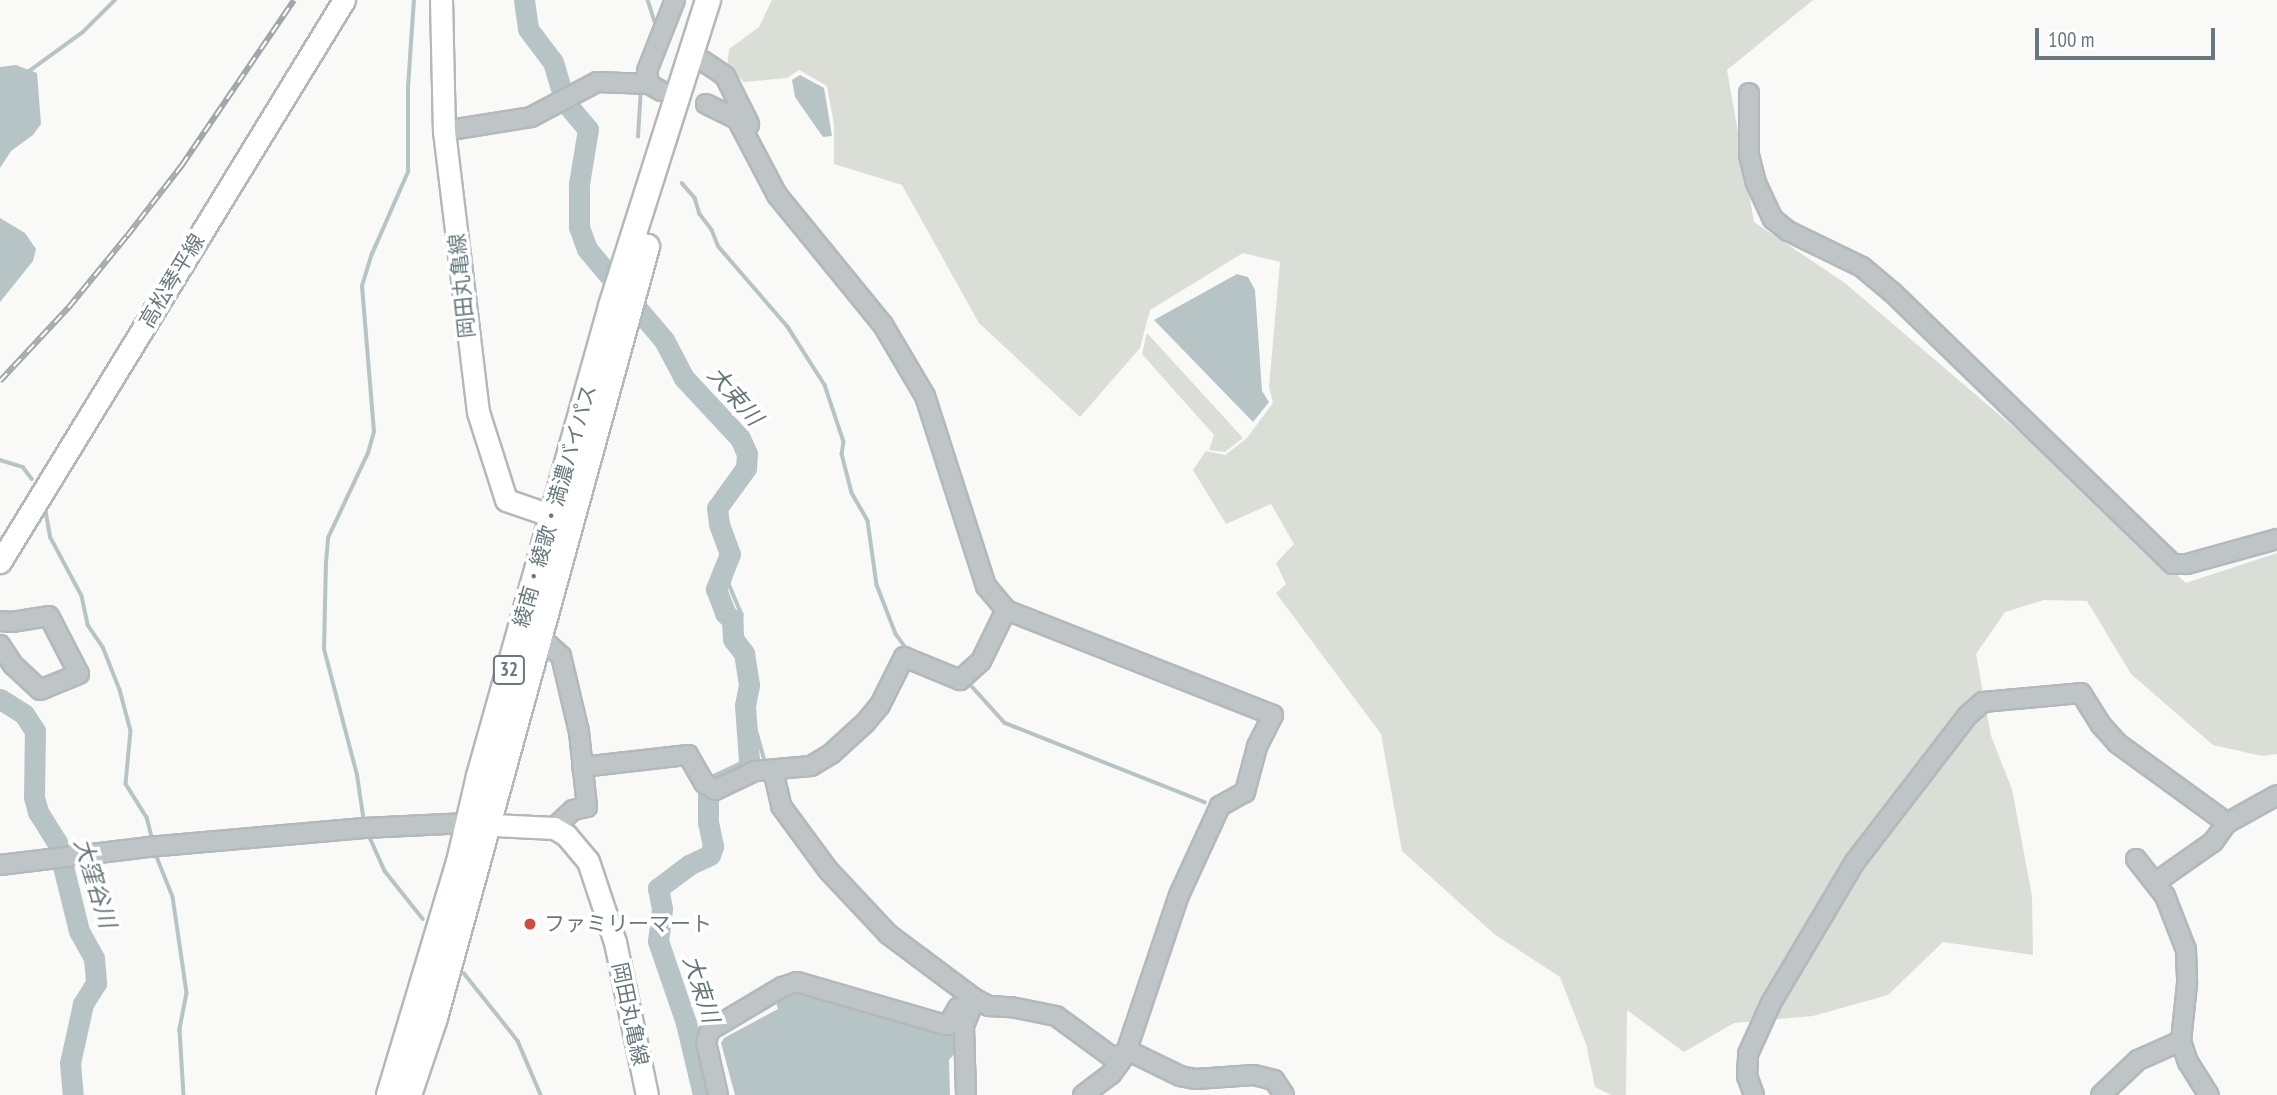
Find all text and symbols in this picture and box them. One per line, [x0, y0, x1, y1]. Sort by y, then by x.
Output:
scale bar [2039, 14, 2219, 58]
text: 100 m [2048, 26, 2094, 53]
street label: 高松琴平線 [134, 230, 210, 332]
street label: 岡田丸亀線 [444, 232, 480, 340]
water label: 大束川 [702, 361, 768, 431]
street label: 綾南・綾歌・満濃バイパス [508, 381, 602, 631]
road number: 32 [491, 654, 526, 685]
water label: 大窪谷川 [68, 835, 122, 931]
place label: ファミリーマート [544, 911, 712, 937]
marker: ファミリーマート [522, 916, 538, 932]
water label: 大束川 [677, 952, 725, 1026]
street label: 岡田丸亀線 [607, 960, 653, 1068]

